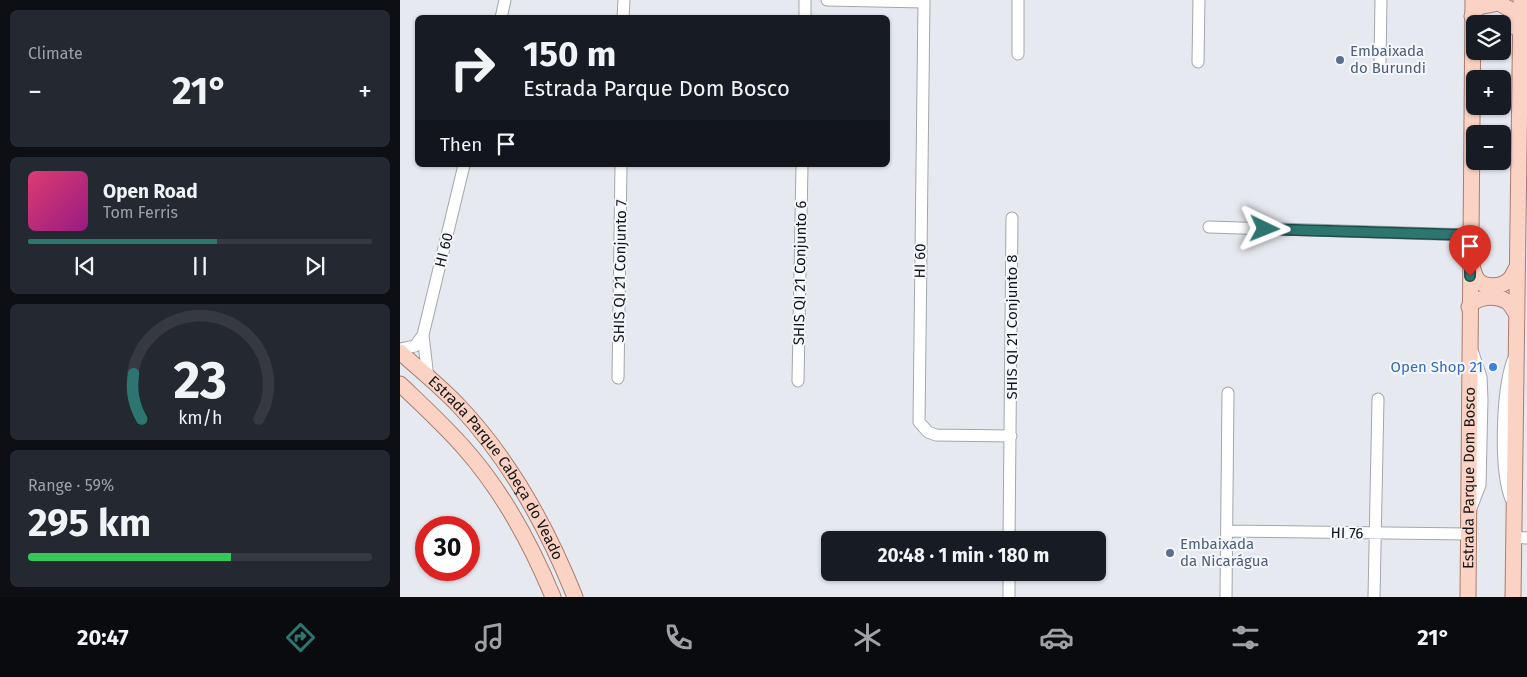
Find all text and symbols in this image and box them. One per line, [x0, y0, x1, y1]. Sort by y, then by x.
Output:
map controls [1466, 15, 1511, 170]
button: layers [1466, 15, 1511, 60]
text: 150 m [523, 33, 616, 75]
icon: right [440, 35, 505, 100]
place label: Embaixada do Burundi [1350, 42, 1426, 77]
text: Climate [28, 44, 83, 63]
marker: Embaixada do Burundi [1334, 54, 1346, 66]
text: 21° [172, 68, 228, 114]
button: + [1466, 70, 1511, 115]
text: − [28, 75, 42, 108]
text: + [358, 75, 372, 108]
text: Estrada Parque Dom Bosco [523, 75, 790, 102]
button: − [1466, 125, 1511, 170]
icon: arrive [492, 130, 520, 158]
text: Then [440, 133, 482, 156]
text: Open Road [103, 180, 198, 203]
street label: SHIS QI 21 Conjunto 7 [610, 199, 630, 343]
street label: SHIS QI 21 Conjunto 6 [790, 201, 810, 345]
position arrow [1238, 202, 1290, 254]
text: Tom Ferris [103, 203, 178, 222]
pin [1449, 225, 1491, 276]
street label: HI 60 [431, 231, 457, 269]
icon: arrive [1456, 232, 1484, 260]
street label: HI 60 [911, 243, 929, 279]
icon: previous [71, 252, 99, 280]
icon: pause [186, 252, 214, 280]
icon: next [301, 252, 329, 280]
street label: SHIS QI 21 Conjunto 8 [1003, 255, 1021, 399]
text: 23 [173, 349, 227, 412]
place label: Open Shop 21 [1391, 358, 1483, 376]
marker: Open Shop 21 [1487, 361, 1499, 373]
street label: Estrada Parque Cabeça do Veado [425, 372, 567, 563]
street label: Estrada Parque Dom Bosco [1459, 387, 1479, 569]
text: km/h [178, 407, 222, 429]
text: Range · 59% [28, 476, 114, 495]
text: 295 km [28, 500, 151, 546]
speed limit sign: 30 [415, 516, 480, 581]
street label: HI 76 [1330, 524, 1364, 542]
place label: Embaixada da Nicarágua [1180, 535, 1269, 570]
text: 20:48 · 1 min · 180 m [878, 544, 1049, 567]
marker: Embaixada da Nicarágua [1164, 547, 1176, 559]
icon: directions [283, 620, 318, 655]
icon: music [472, 620, 507, 655]
icon: phone [661, 620, 696, 655]
icon: climate [850, 620, 885, 655]
icon: car [1039, 620, 1074, 655]
icon: filters [1228, 620, 1263, 655]
text: 20:47 [77, 624, 129, 651]
text: 21° [1417, 624, 1450, 651]

